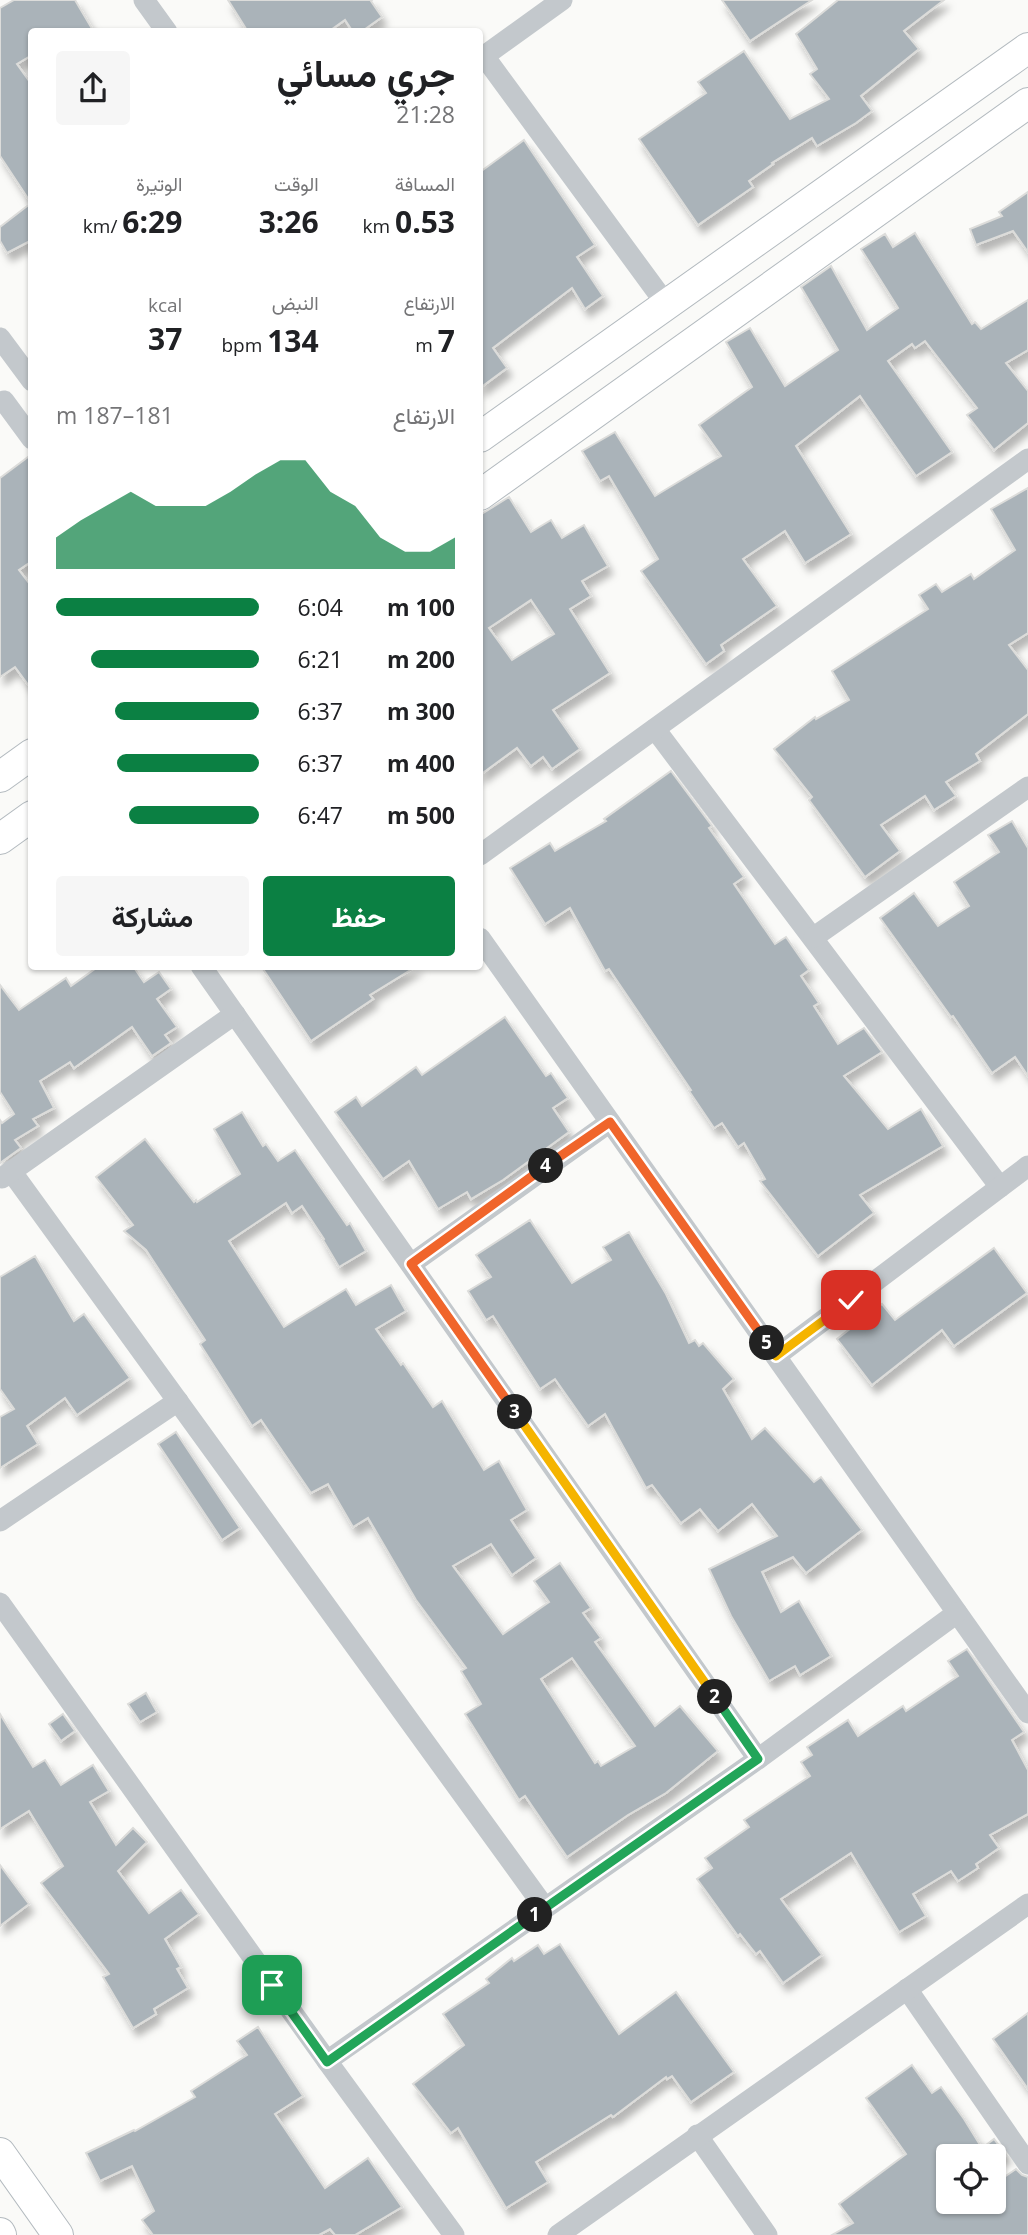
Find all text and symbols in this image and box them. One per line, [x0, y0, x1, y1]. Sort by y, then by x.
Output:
text: جري مسائي [277, 46, 455, 98]
button: share [56, 51, 130, 125]
text: 21:28 [396, 98, 455, 130]
text: الوتيرة [136, 171, 182, 197]
text: الوقت [274, 171, 319, 197]
text: المسافة [395, 171, 455, 197]
text: 6:29 [122, 201, 182, 242]
text: 3:26 [259, 201, 319, 242]
text: 0.53 [395, 201, 455, 242]
text: /km [83, 213, 122, 239]
text: km [362, 213, 395, 239]
text: النبض [272, 290, 319, 316]
text: الارتفاع [403, 290, 455, 316]
text: kcal [148, 292, 182, 318]
text: 37 [148, 318, 182, 359]
text: 134 [267, 320, 319, 361]
text: 7 [438, 320, 455, 361]
text: bpm [221, 332, 267, 358]
text: m [415, 332, 438, 358]
text: 181–187 m [56, 399, 174, 431]
text: الارتفاع [393, 399, 455, 431]
text: 6:04 [298, 591, 343, 623]
text: 100 m [387, 591, 455, 623]
text: 6:21 [298, 643, 343, 675]
text: 200 m [387, 643, 455, 675]
text: 6:37 [298, 695, 343, 727]
text: 300 m [387, 695, 455, 727]
text: 6:37 [298, 747, 343, 779]
text: 400 m [387, 747, 455, 779]
text: 6:47 [298, 799, 343, 831]
text: 500 m [387, 799, 455, 831]
button: مشاركة [56, 876, 249, 956]
button: حفظ [263, 876, 455, 956]
pin: 4 [528, 1148, 564, 1184]
text: 4 [540, 1152, 551, 1178]
pin [821, 1270, 881, 1330]
icon: check [832, 1281, 870, 1319]
pin: 5 [750, 1326, 784, 1360]
text: 5 [761, 1329, 772, 1355]
pin: 3 [498, 1394, 532, 1430]
text: 3 [509, 1398, 520, 1424]
pin: 2 [698, 1680, 732, 1714]
text: 2 [709, 1683, 720, 1709]
pin: 1 [518, 1898, 552, 1932]
text: 1 [529, 1901, 540, 1927]
pin [242, 1955, 302, 2015]
icon: arrive [253, 1966, 291, 2004]
map controls [936, 2144, 1006, 2214]
button: locate [936, 2144, 1006, 2214]

